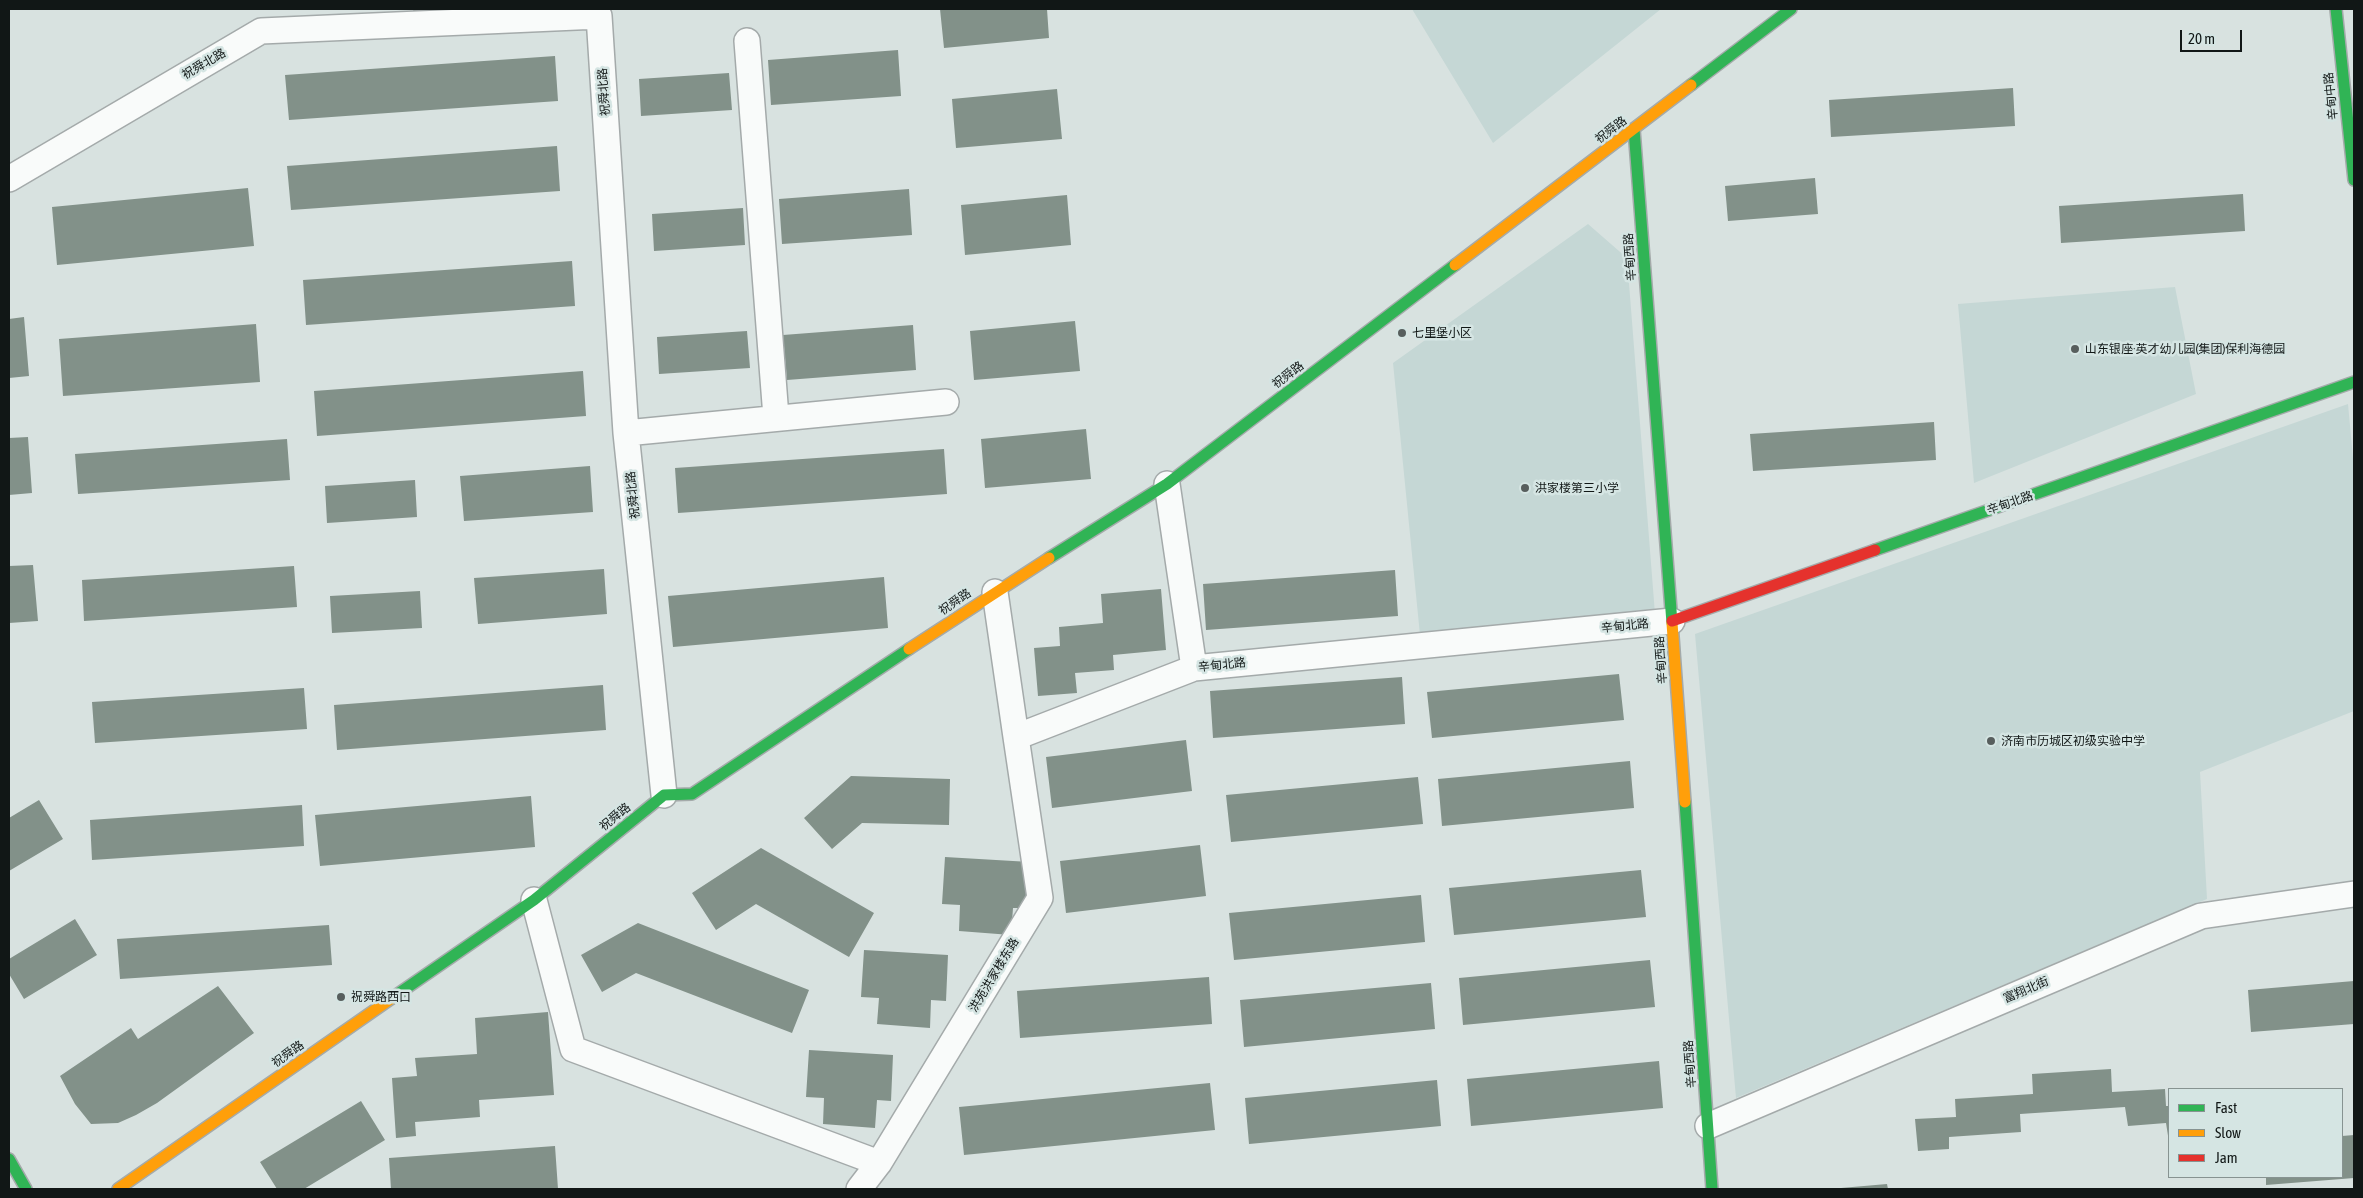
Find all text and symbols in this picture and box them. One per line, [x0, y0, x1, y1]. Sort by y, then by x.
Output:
scale bar [2183, 20, 2246, 52]
text: 20 m [2188, 30, 2215, 47]
street label: 祝舜北路 [180, 46, 228, 82]
street label: 祝舜北路 [595, 68, 613, 116]
street label: 辛甸中路 [2321, 71, 2341, 121]
street label: 祝舜路 [1592, 113, 1630, 147]
street label: 辛甸西路 [1621, 233, 1639, 281]
place label: 七里堡小区 [1412, 326, 1472, 340]
marker: 七里堡小区 [1396, 327, 1408, 339]
place label: 山东银座·英才幼儿园(集团)保利海德园 [2085, 342, 2285, 356]
marker: 山东银座·英才幼儿园(集团)保利海德园 [2069, 343, 2081, 355]
street label: 祝舜路 [1269, 358, 1307, 392]
street label: 祝舜北路 [623, 470, 643, 520]
place label: 洪家楼第三小学 [1535, 481, 1619, 495]
marker: 洪家楼第三小学 [1519, 482, 1531, 494]
street label: 辛甸北路 [1985, 488, 2035, 518]
street label: 祝舜路 [936, 586, 974, 618]
street label: 辛甸北路 [1600, 616, 1650, 636]
street label: 辛甸西路 [1652, 636, 1670, 684]
street label: 辛甸北路 [1197, 655, 1247, 675]
place label: 济南市历城区初级实验中学 [2001, 734, 2145, 748]
marker: 济南市历城区初级实验中学 [1985, 735, 1997, 747]
street label: 祝舜路 [596, 800, 634, 834]
street label: 洪苑洪家楼东路 [966, 935, 1022, 1015]
street label: 富翔北街 [2001, 974, 2051, 1006]
place label: 祝舜路西口 [351, 990, 411, 1004]
marker: 祝舜路西口 [335, 991, 347, 1003]
street label: 祝舜路 [269, 1038, 307, 1070]
street label: 辛甸西路 [1681, 1040, 1699, 1088]
legend [2168, 1088, 2343, 1178]
text: Fast [2215, 1099, 2237, 1116]
text: Slow [2215, 1124, 2241, 1141]
text: Jam [2215, 1149, 2238, 1166]

